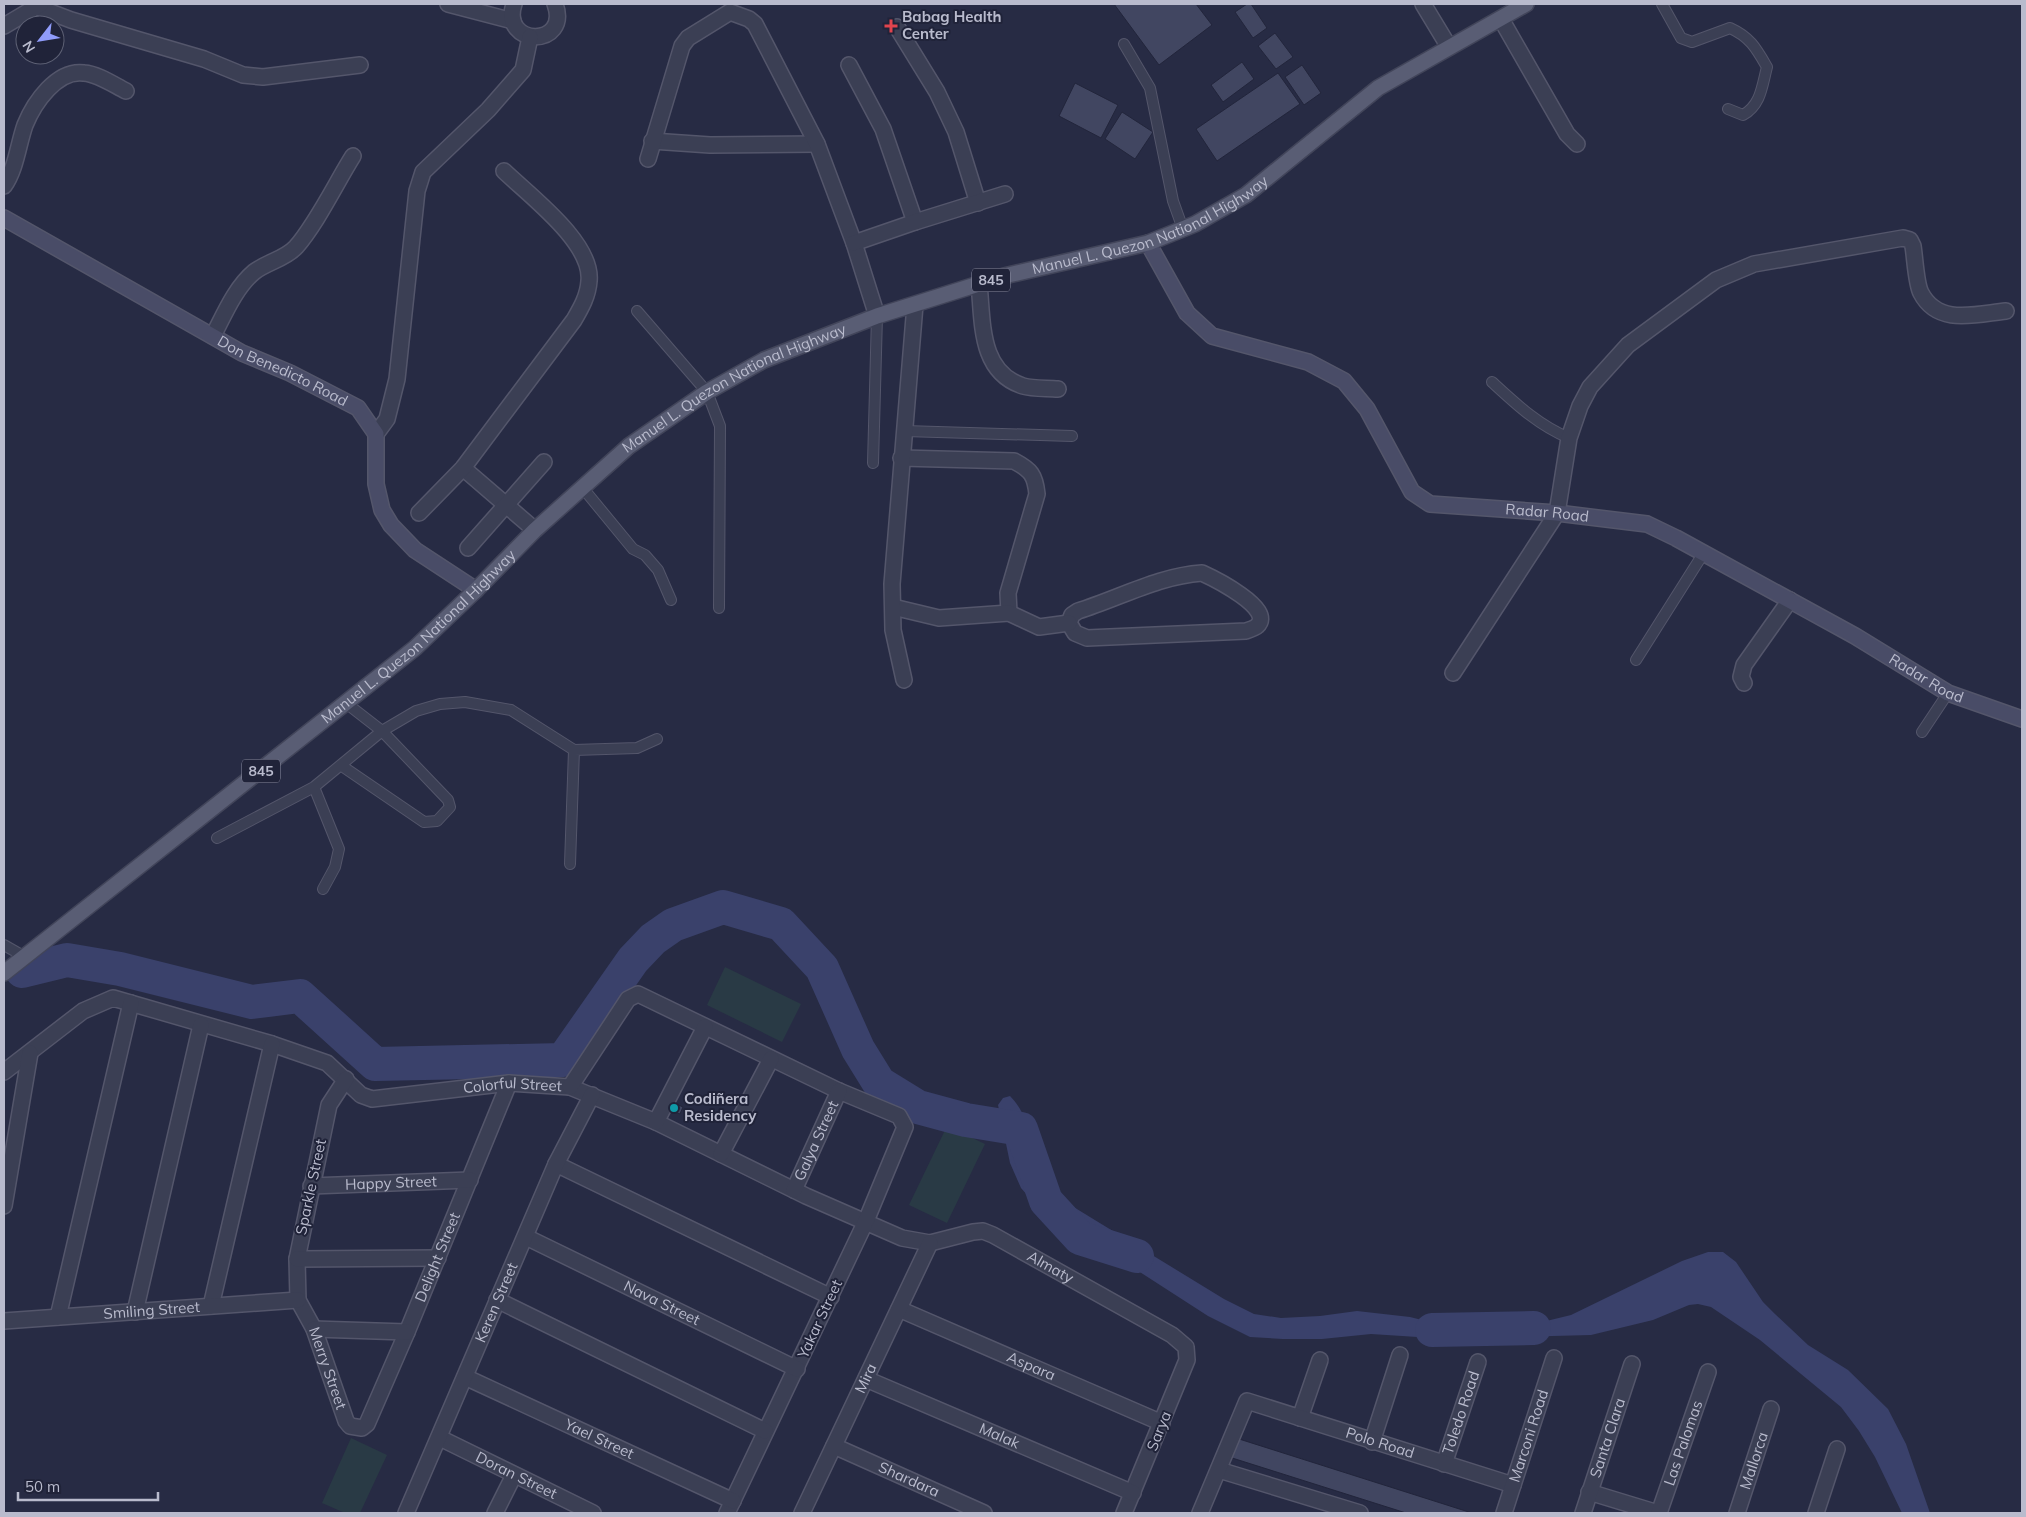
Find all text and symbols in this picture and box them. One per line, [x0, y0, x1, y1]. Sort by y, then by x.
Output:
place label: Babag Health Center [902, 7, 1001, 43]
north arrow [15, 15, 65, 65]
marker: Babag Health Center [884, 19, 898, 33]
text: N [18, 38, 39, 56]
street label: Manuel L. Quezon National Highway [1030, 171, 1272, 278]
road number: 845 [972, 268, 1010, 292]
street label: Manuel L. Quezon National Highway [618, 319, 849, 457]
street label: Don Benedicto Road [214, 331, 351, 410]
street label: Radar Road [1505, 499, 1590, 526]
street label: Manuel L. Quezon National Highway [317, 545, 519, 728]
street label: Radar Road [1886, 649, 1966, 707]
road number: 845 [242, 759, 280, 782]
street label: Colorful Street [462, 1073, 563, 1097]
place label: Codiñera Residency [684, 1089, 757, 1125]
street label: Galya Street [789, 1098, 842, 1184]
marker: Codiñera Residency [668, 1102, 680, 1114]
street label: Sparkle Street [291, 1137, 330, 1237]
street label: Happy Street [345, 1171, 437, 1194]
street label: Delight Street [410, 1209, 464, 1305]
street label: Almaty [1024, 1246, 1077, 1287]
street label: Keren Street [470, 1259, 522, 1345]
street label: Nava Street [621, 1276, 703, 1329]
street label: Yakar Street [793, 1277, 846, 1362]
street label: Smiling Street [103, 1297, 200, 1323]
street label: Merry Street [305, 1324, 351, 1412]
street label: Aspara [1004, 1347, 1058, 1385]
street label: Mira [850, 1360, 881, 1396]
street label: Toledo Road [1438, 1369, 1483, 1457]
street label: Marconi Road [1505, 1387, 1552, 1484]
street label: Santa Clara [1585, 1396, 1629, 1480]
street label: Las Palomas [1659, 1398, 1706, 1488]
street label: Sarya [1142, 1408, 1175, 1453]
street label: Yael Street [561, 1414, 637, 1463]
street label: Malak [976, 1418, 1023, 1453]
street label: Polo Road [1344, 1423, 1417, 1462]
street label: Mallorca [1735, 1429, 1772, 1492]
street label: Doran Street [473, 1447, 560, 1503]
street label: Shardara [876, 1457, 943, 1501]
scale bar [18, 1470, 158, 1502]
text: 50 m [25, 1477, 60, 1496]

